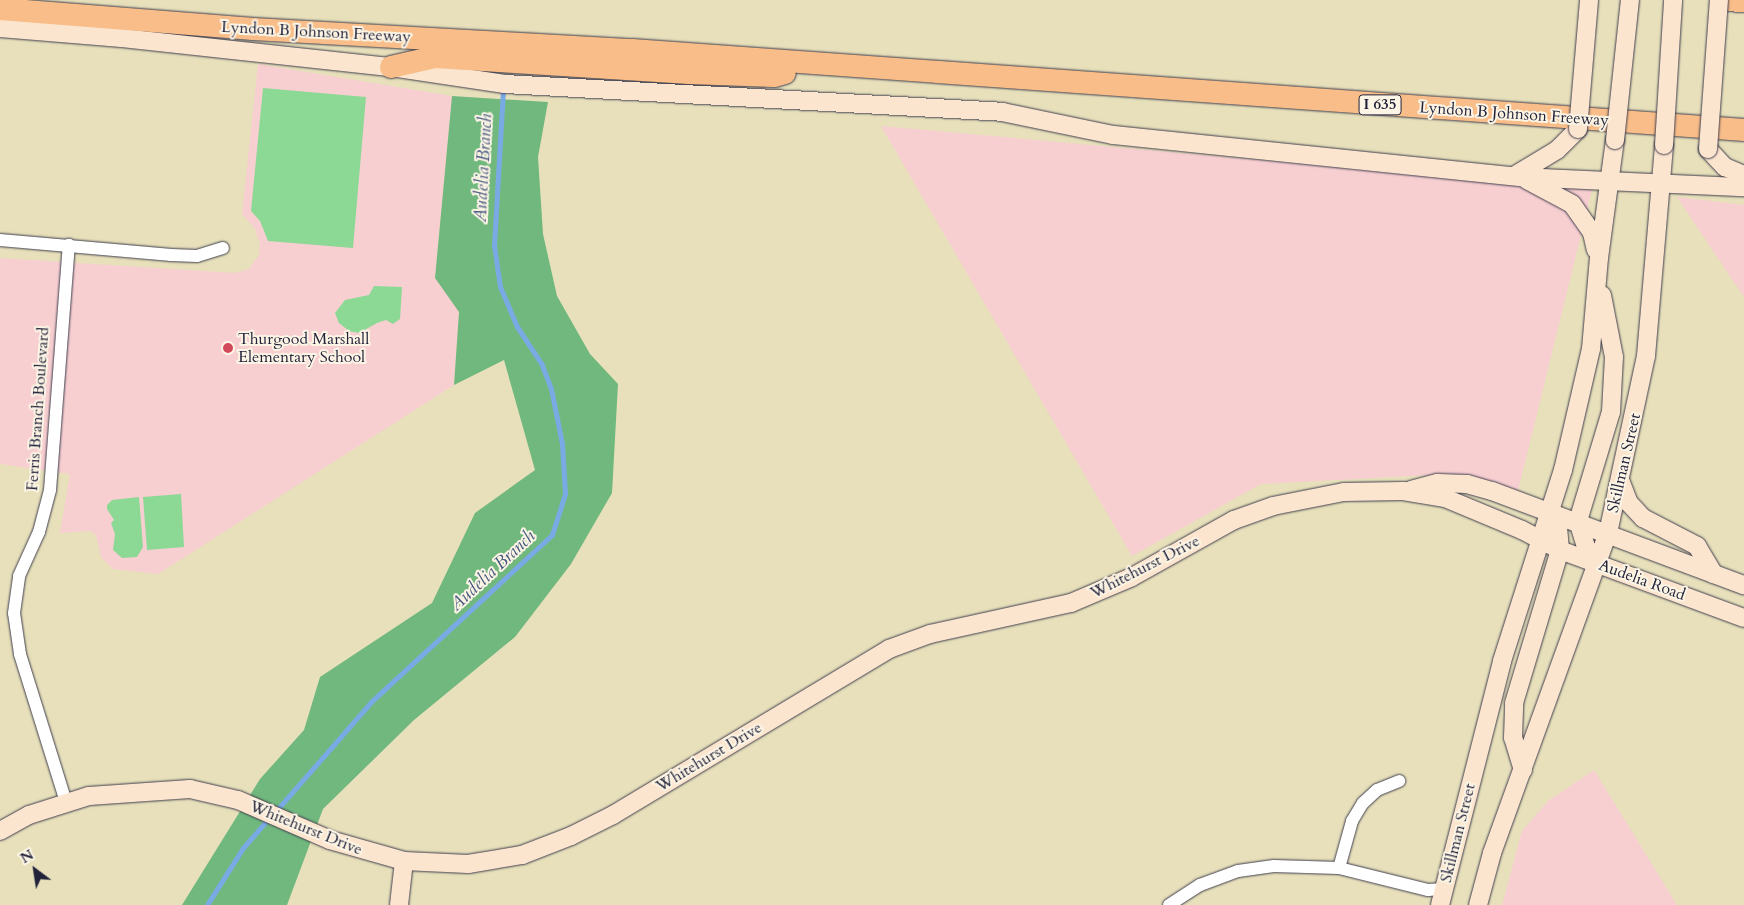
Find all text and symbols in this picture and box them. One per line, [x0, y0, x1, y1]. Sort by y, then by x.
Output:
street label: Lyndon B Johnson Freeway [221, 17, 411, 47]
road number: I 635 [1358, 92, 1402, 118]
street label: Lyndon B Johnson Freeway [1419, 98, 1609, 130]
water label: Audelia Branch [470, 113, 498, 223]
street label: Ferris Branch Boulevard [23, 326, 53, 492]
place label: Thurgood Marshall Elementary School [238, 329, 369, 367]
marker: Thurgood Marshall Elementary School [222, 342, 234, 354]
street label: Skillman Street [1603, 411, 1645, 515]
water label: Audelia Branch [446, 526, 540, 616]
street label: Whitehurst Drive [1087, 531, 1203, 603]
street label: Audelia Road [1596, 555, 1688, 605]
street label: Whitehurst Drive [653, 718, 765, 796]
street label: Skillman Street [1436, 781, 1480, 885]
street label: Whitehurst Drive [247, 797, 365, 859]
north arrow [10, 845, 60, 895]
text: N [17, 845, 37, 868]

